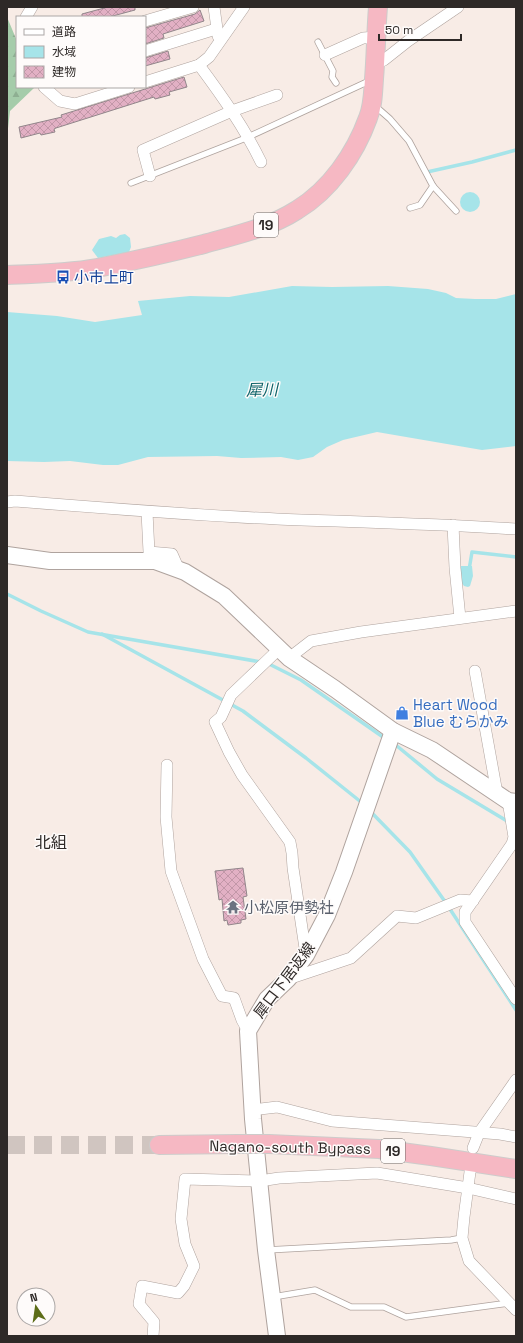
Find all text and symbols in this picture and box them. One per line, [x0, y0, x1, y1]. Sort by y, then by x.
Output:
legend [16, 16, 146, 88]
scale bar [379, 16, 461, 42]
text: 50 m [385, 22, 413, 38]
text: 道路 [52, 24, 76, 40]
text: 水域 [52, 44, 76, 60]
text: 建物 [52, 64, 76, 80]
road number: 19 [254, 213, 278, 237]
place label: 小市上町 [74, 268, 134, 287]
bus stop icon: 小市上町 [55, 269, 71, 285]
water label: 犀川 [246, 379, 280, 401]
place label: Heart Wood Blue むらかみ [413, 695, 509, 731]
shop icon: Heart Wood Blue むらかみ [394, 705, 410, 721]
district label: 北組 [35, 832, 67, 853]
place label: 小松原伊勢社 [244, 898, 334, 917]
temple icon: 小松原伊勢社 [225, 899, 241, 915]
street label: 犀口下居返線 [249, 938, 319, 1022]
street label: Nagano-south Bypass [209, 1136, 371, 1158]
road number: 19 [381, 1139, 405, 1163]
north arrow [16, 1287, 56, 1327]
text: N [29, 1290, 39, 1305]

